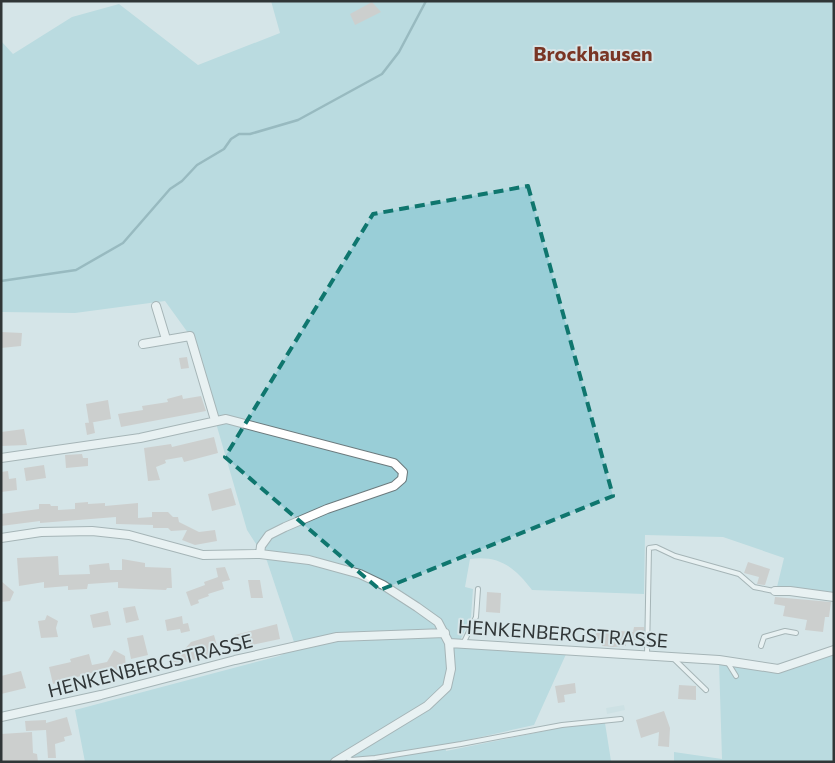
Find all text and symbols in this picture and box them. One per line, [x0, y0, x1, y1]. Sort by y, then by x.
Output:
district label: Brockhausen [533, 41, 653, 65]
street label: HENKENBERGSTRASSE [457, 614, 669, 652]
street label: HENKENBERGSTRASSE [45, 628, 255, 702]

